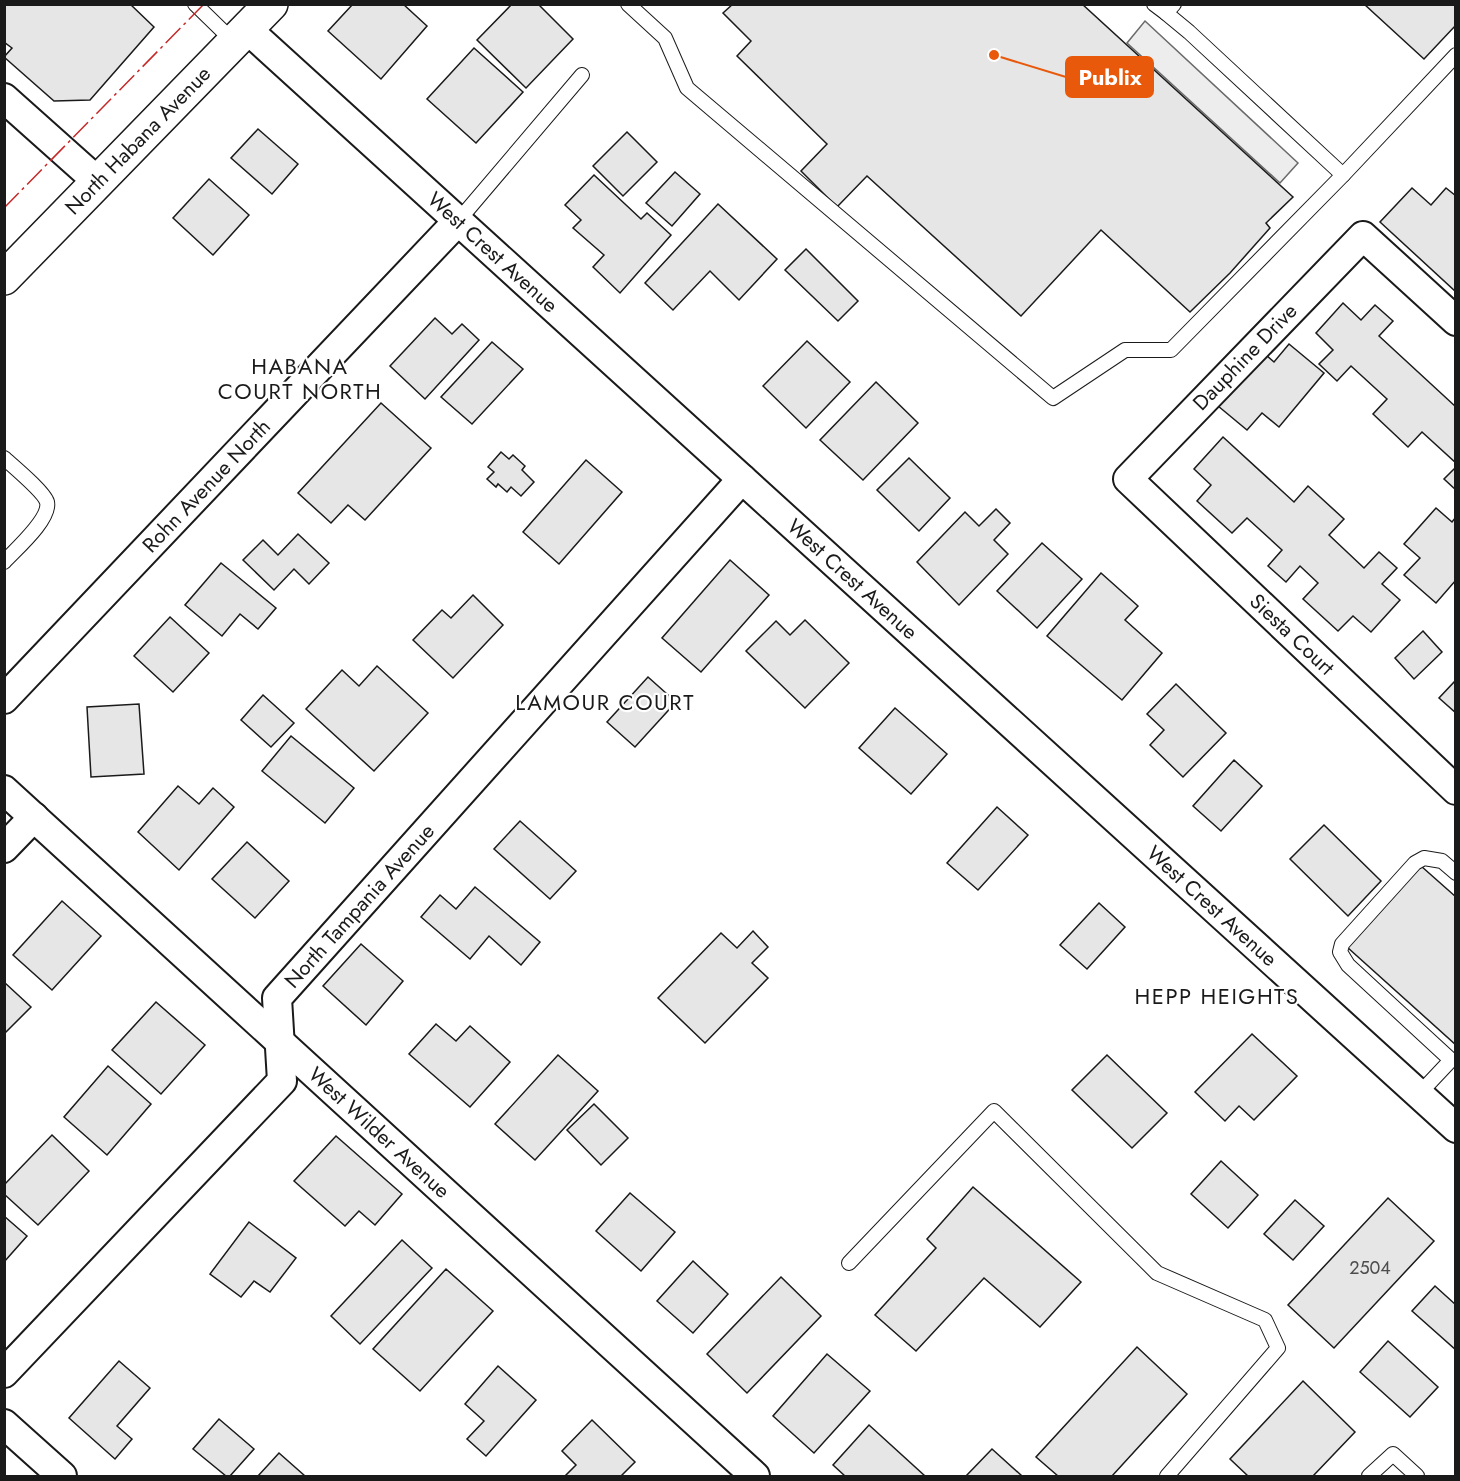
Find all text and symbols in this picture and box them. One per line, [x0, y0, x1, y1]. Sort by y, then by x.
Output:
callout: Publix [1066, 57, 1153, 97]
street label: North Habana Avenue [58, 59, 218, 222]
text: Publix [1078, 61, 1142, 93]
street label: West Crest Avenue [421, 185, 565, 320]
street label: Dauphine Drive [1186, 297, 1304, 417]
district label: HABANA COURT NORTH [218, 350, 382, 407]
street label: Rohn Avenue North [136, 412, 277, 559]
street label: West Crest Avenue [780, 512, 924, 647]
street label: Siesta Court [1243, 587, 1341, 682]
district label: LAMOUR COURT [515, 686, 695, 718]
street label: North Tampania Avenue [278, 817, 442, 995]
street label: West Crest Avenue [1140, 839, 1284, 974]
district label: HEPP HEIGHTS [1135, 980, 1299, 1012]
street label: West Wilder Avenue [302, 1060, 457, 1205]
house number: 2504 [1349, 1255, 1391, 1281]

